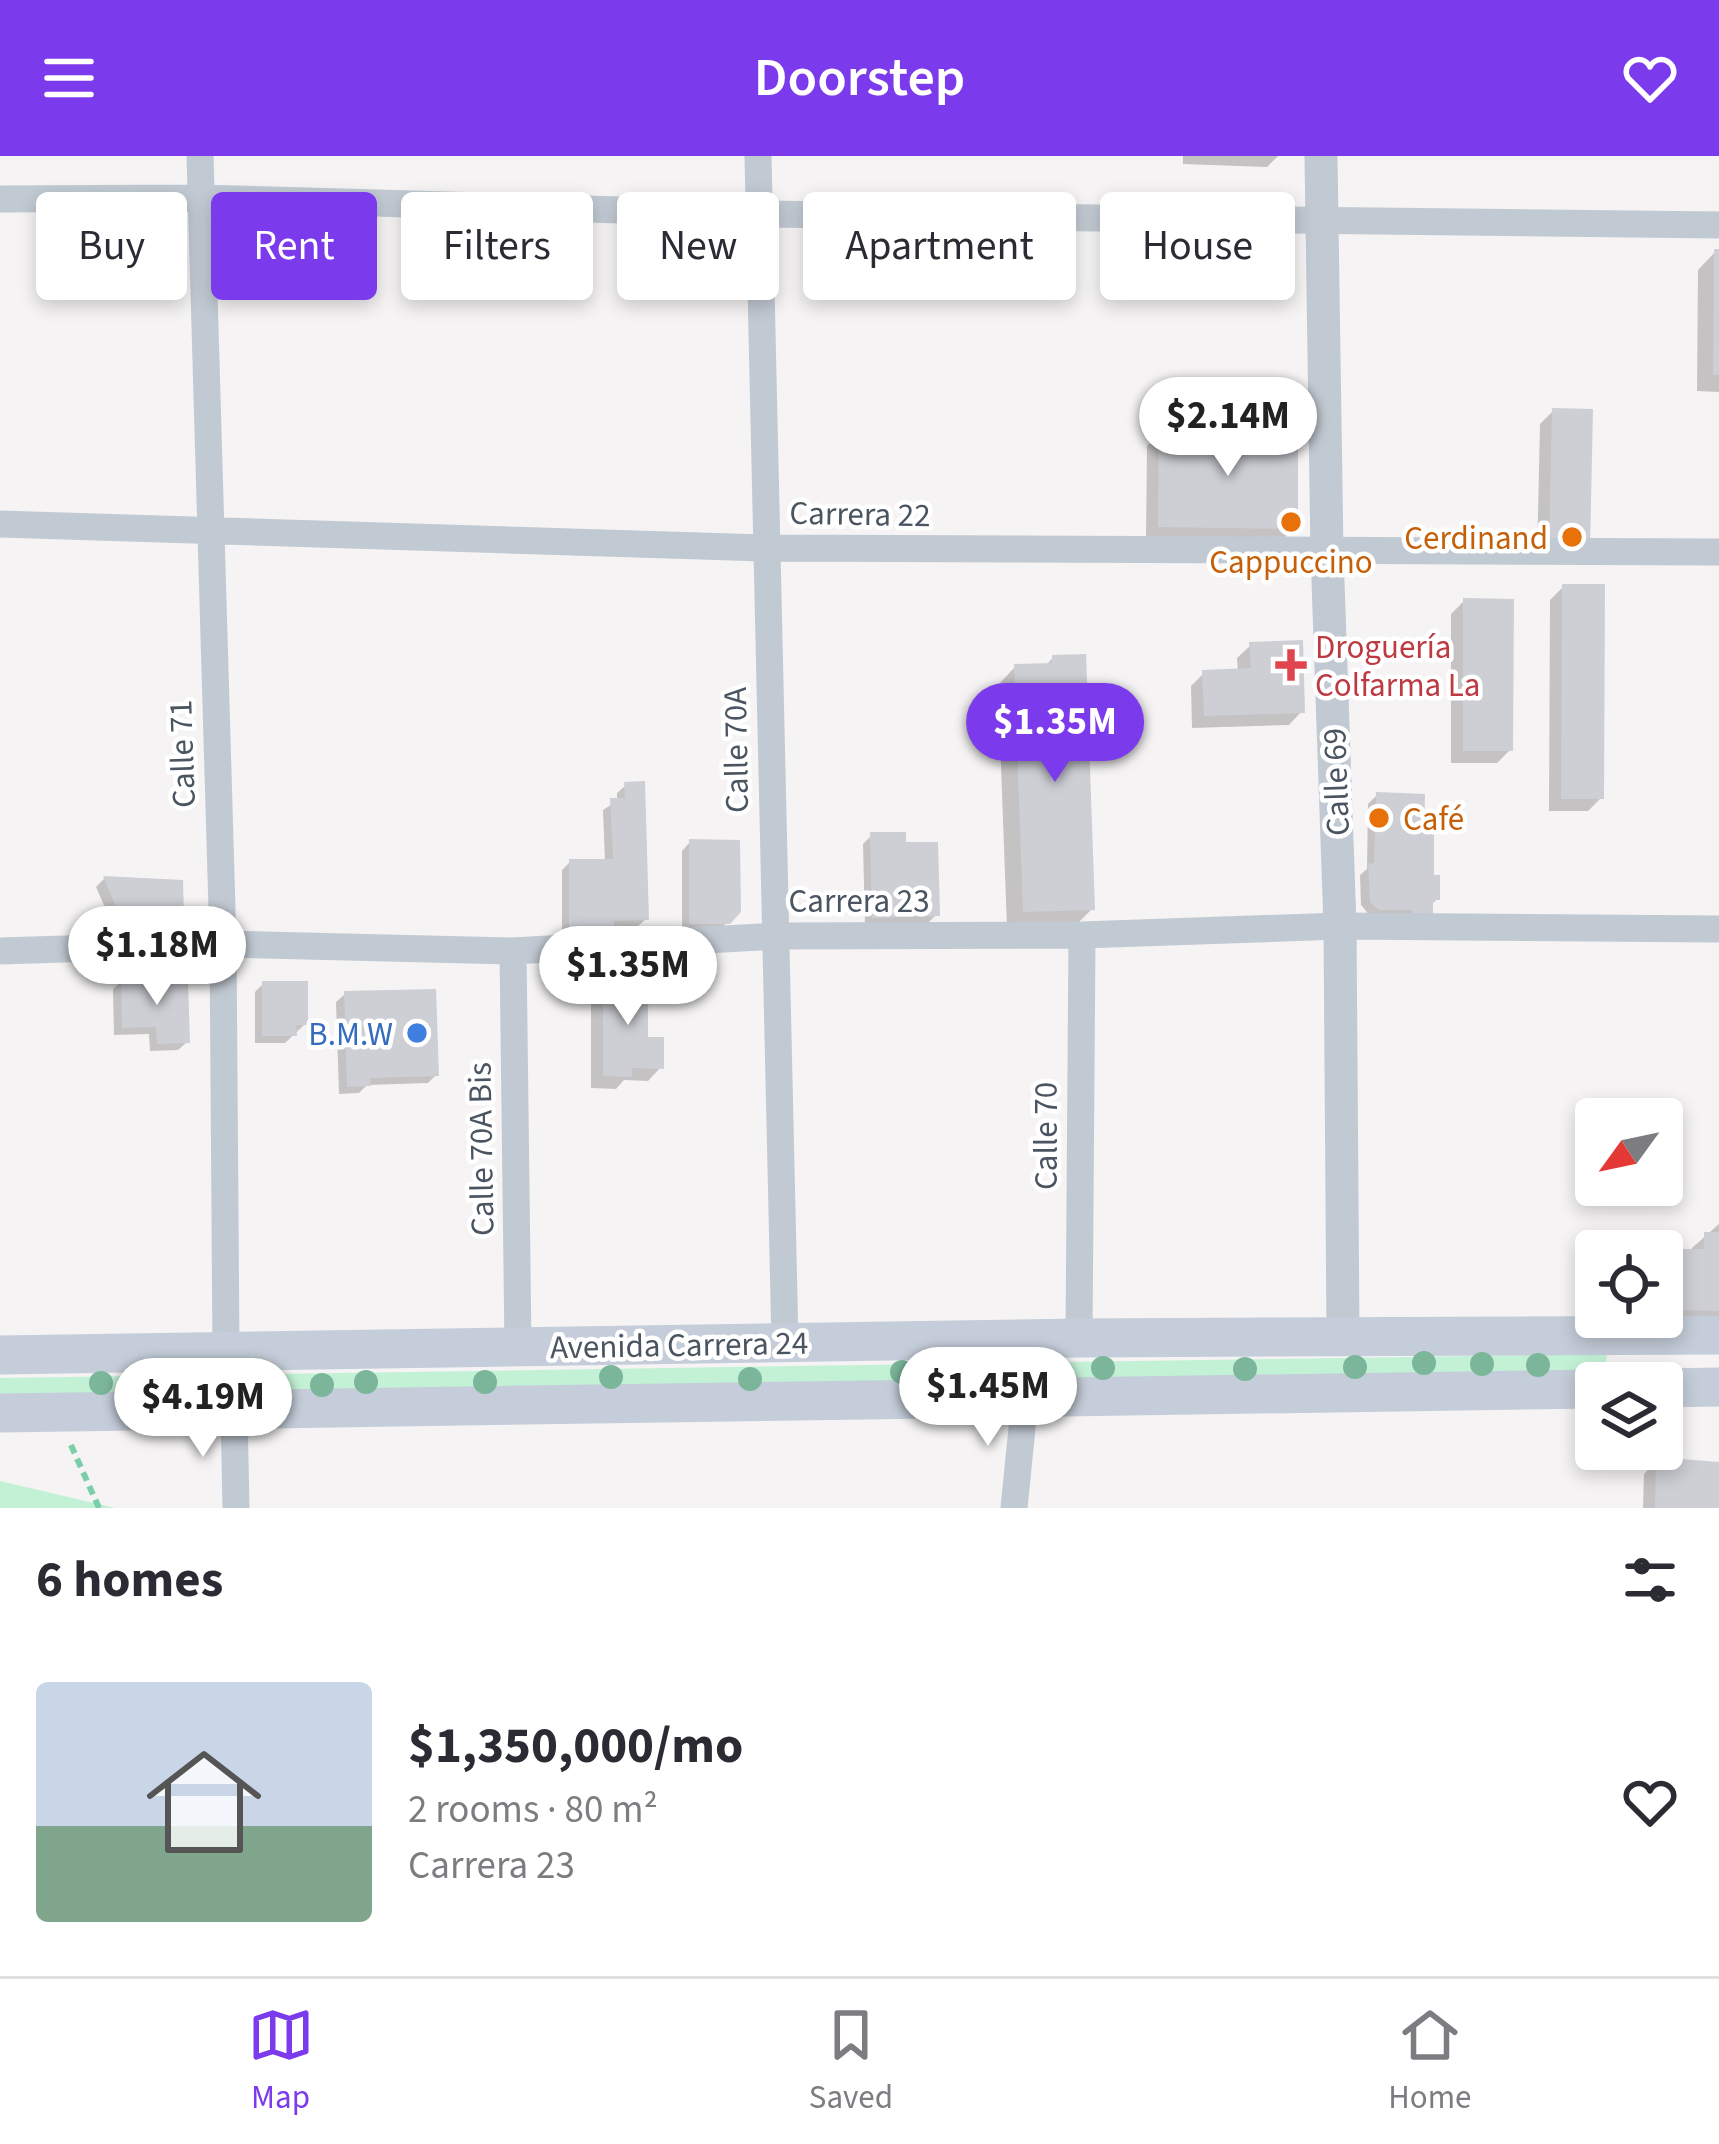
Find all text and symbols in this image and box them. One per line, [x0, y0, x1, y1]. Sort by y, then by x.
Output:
text: Doorstep [754, 40, 965, 117]
icon: menu [36, 45, 102, 111]
icon: heart [1617, 45, 1683, 111]
chip: Buy [36, 192, 187, 300]
chip: Rent [211, 192, 377, 300]
chip: Filters [401, 192, 593, 300]
chip: New [617, 192, 779, 300]
chip: Apartment [803, 192, 1076, 300]
chip: House [1100, 192, 1295, 300]
pin: $2.14M [1130, 377, 1326, 479]
text: $2.14M [1166, 388, 1290, 444]
street label: Carrera 22 [789, 490, 931, 539]
marker: Cappuccino [1278, 509, 1304, 535]
place label: Cerdinand [1404, 515, 1548, 562]
marker: Cerdinand [1559, 524, 1585, 550]
place label: Cappuccino [1209, 539, 1373, 586]
place label: Droguería Colfarma La [1315, 624, 1480, 709]
marker: Droguería Colfarma La [1278, 652, 1304, 678]
pin: $1.35M [957, 683, 1153, 785]
street label: Calle 70A [712, 686, 761, 813]
text: $1.35M [993, 694, 1117, 750]
street label: Calle 71 [157, 699, 208, 809]
street label: Calle 69 [1311, 727, 1362, 837]
place label: Café [1403, 796, 1464, 843]
marker: Café [1366, 805, 1392, 831]
street label: Carrera 23 [788, 878, 930, 925]
pin: $1.18M [59, 906, 255, 1008]
text: $1.18M [95, 917, 219, 973]
pin: $1.35M [530, 926, 726, 1028]
text: $1.35M [566, 937, 690, 993]
place label: B.M.W [308, 1011, 393, 1058]
marker: B.M.W [404, 1020, 430, 1046]
street label: Calle 70A Bis [456, 1062, 507, 1236]
street label: Calle 70 [1023, 1082, 1070, 1190]
north arrow [1575, 1098, 1683, 1206]
map controls [1575, 1098, 1683, 1470]
button: locate [1575, 1230, 1683, 1338]
street label: Avenida Carrera 24 [550, 1320, 809, 1371]
pin: $1.45M [890, 1347, 1086, 1449]
pin: $4.19M [105, 1358, 301, 1460]
text: $1.45M [926, 1358, 1050, 1414]
button: layers [1575, 1362, 1683, 1470]
text: $4.19M [141, 1369, 265, 1425]
text: 6 homes [36, 1544, 223, 1616]
icon: filters [1617, 1547, 1683, 1613]
text: $1,350,000/mo [408, 1710, 743, 1782]
icon: home [132, 1730, 276, 1874]
icon: heart [1617, 1769, 1683, 1835]
text: 2 rooms · 80 m² [408, 1782, 658, 1838]
text: Carrera 23 [408, 1838, 575, 1894]
tab: Map [248, 2002, 314, 2121]
tab: Saved [809, 2002, 893, 2121]
tab: Home [1388, 2002, 1471, 2121]

